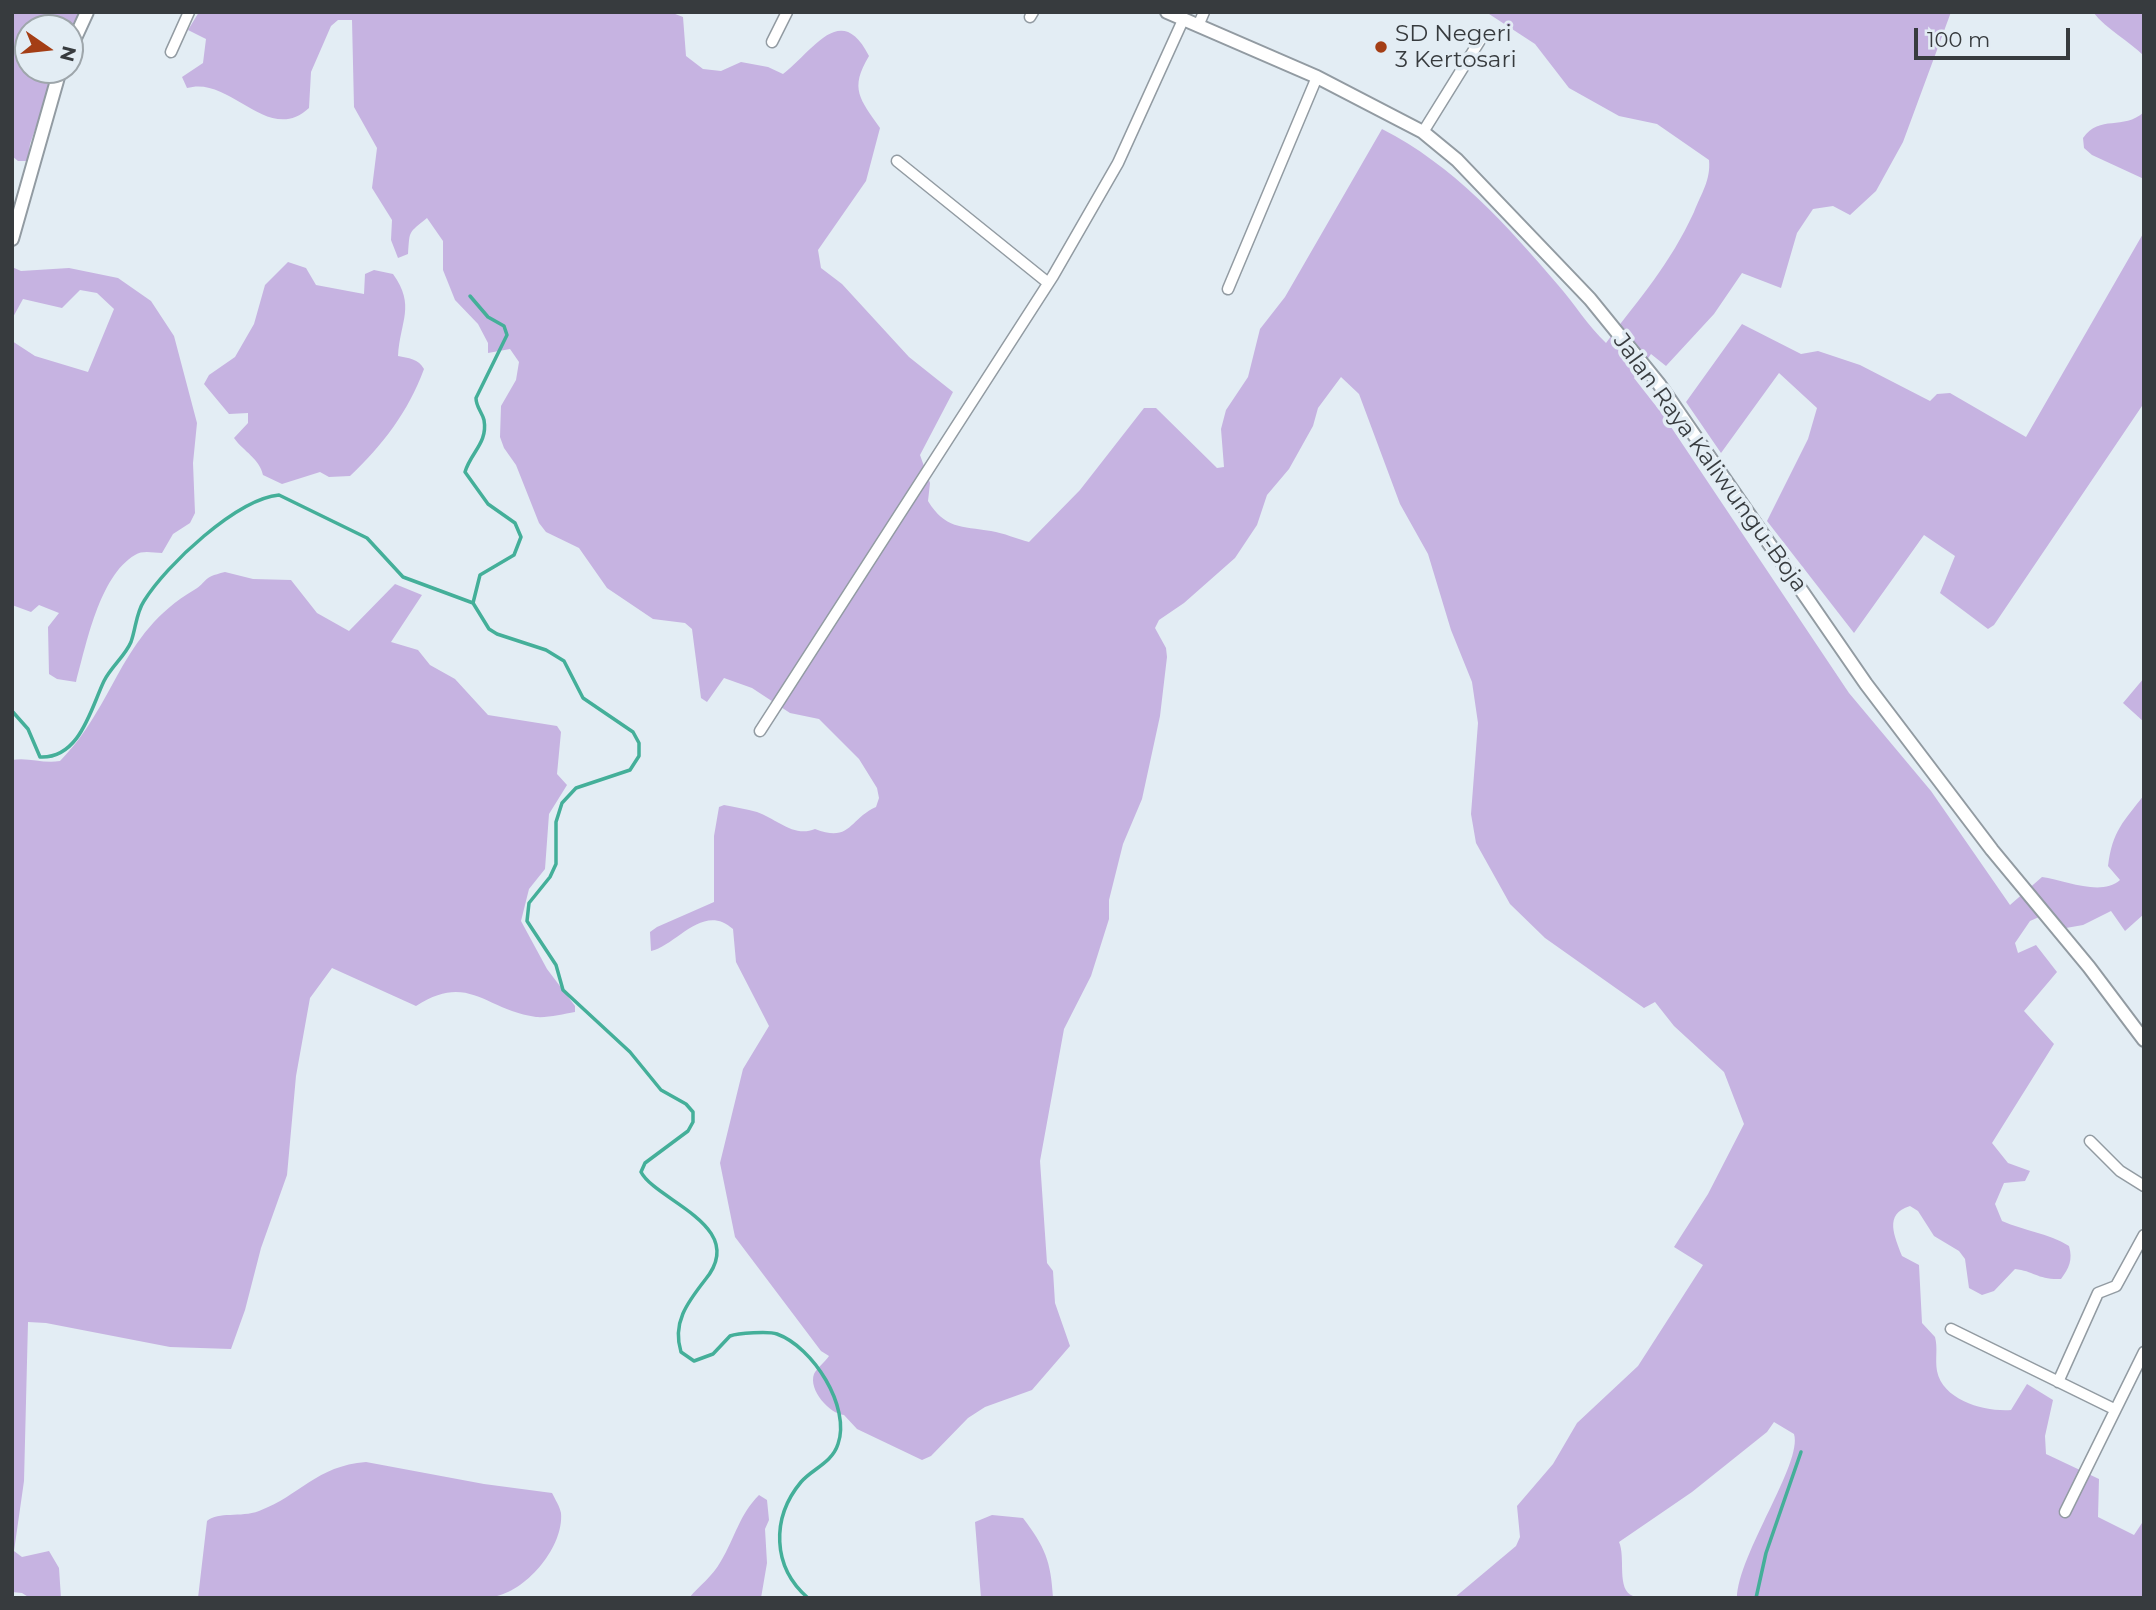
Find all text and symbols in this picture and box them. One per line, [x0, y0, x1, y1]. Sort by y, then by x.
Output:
north arrow [14, 14, 84, 84]
scale bar [1918, 14, 2074, 58]
place label: SD Negeri 3 Kertosari [1395, 20, 1517, 74]
text: 100 m [1927, 27, 1990, 52]
marker: SD Negeri 3 Kertosari [1373, 39, 1389, 55]
text: N [55, 43, 81, 64]
street label: Jalan Raya Kaliwungu-Boja [1607, 329, 1813, 597]

